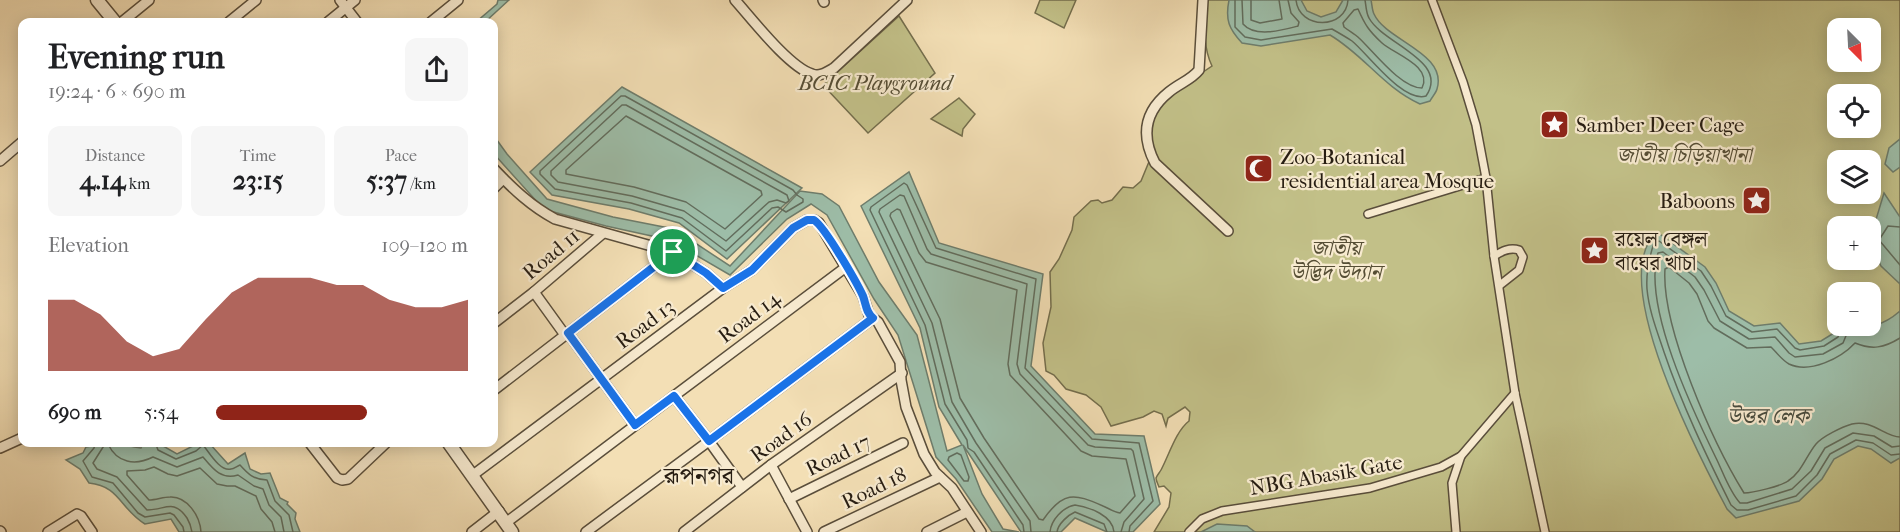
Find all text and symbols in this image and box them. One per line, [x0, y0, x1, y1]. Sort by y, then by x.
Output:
north arrow [1827, 18, 1881, 72]
map controls [1827, 18, 1881, 336]
text: Evening run [48, 38, 225, 77]
button: share [405, 38, 468, 101]
park label: BCIC Playground [797, 71, 954, 95]
text: 19:24 · 6 × 690 m [48, 80, 186, 103]
button: locate [1827, 84, 1881, 138]
place icon: Samber Deer Cage [1539, 109, 1571, 141]
place label: Samber Deer Cage [1576, 113, 1744, 137]
park label: জাতীয় চিড়িয়াখানা [1617, 142, 1754, 167]
place label: Zoo-Botanical residential area Mosque [1280, 145, 1494, 193]
text: Distance [85, 146, 145, 165]
text: Time [240, 146, 276, 165]
text: Pace [385, 146, 417, 165]
button: layers [1827, 150, 1881, 204]
mosque icon: Zoo-Botanical residential area Mosque [1243, 153, 1275, 185]
text: 4.14 [80, 165, 125, 196]
text: 23:15 [233, 165, 283, 196]
text: 5:37 [366, 165, 407, 196]
text: km [125, 174, 150, 193]
text: /km [407, 174, 436, 193]
place icon: Baboons [1740, 185, 1772, 217]
place label: Baboons [1660, 189, 1735, 213]
button: + [1827, 216, 1881, 270]
street label: Road 11 [518, 224, 584, 284]
pin [647, 226, 698, 277]
place label: রয়েল বেঙ্গল বাঘের খাচা [1614, 227, 1709, 275]
text: Elevation [48, 234, 129, 257]
text: 109–120 m [381, 234, 468, 257]
icon: arrive [656, 235, 689, 268]
park label: জাতীয় উদ্ভিদ উদ্যান [1291, 235, 1385, 284]
place icon: রয়েল বেঙ্গল বাঘের খাচা [1578, 235, 1610, 267]
button: − [1827, 282, 1881, 336]
street label: Road 14 [713, 286, 785, 348]
street label: Road 13 [611, 294, 679, 354]
text: 690 m [48, 401, 101, 424]
text: 5:54 [144, 401, 178, 424]
water label: উত্তর লেক [1727, 402, 1814, 429]
street label: Road 16 [746, 406, 817, 467]
street label: Road 17 [802, 429, 874, 481]
street label: NBG Abasik Gate [1248, 450, 1404, 500]
district label: রূপনগর [663, 462, 735, 490]
street label: Road 18 [838, 462, 910, 514]

